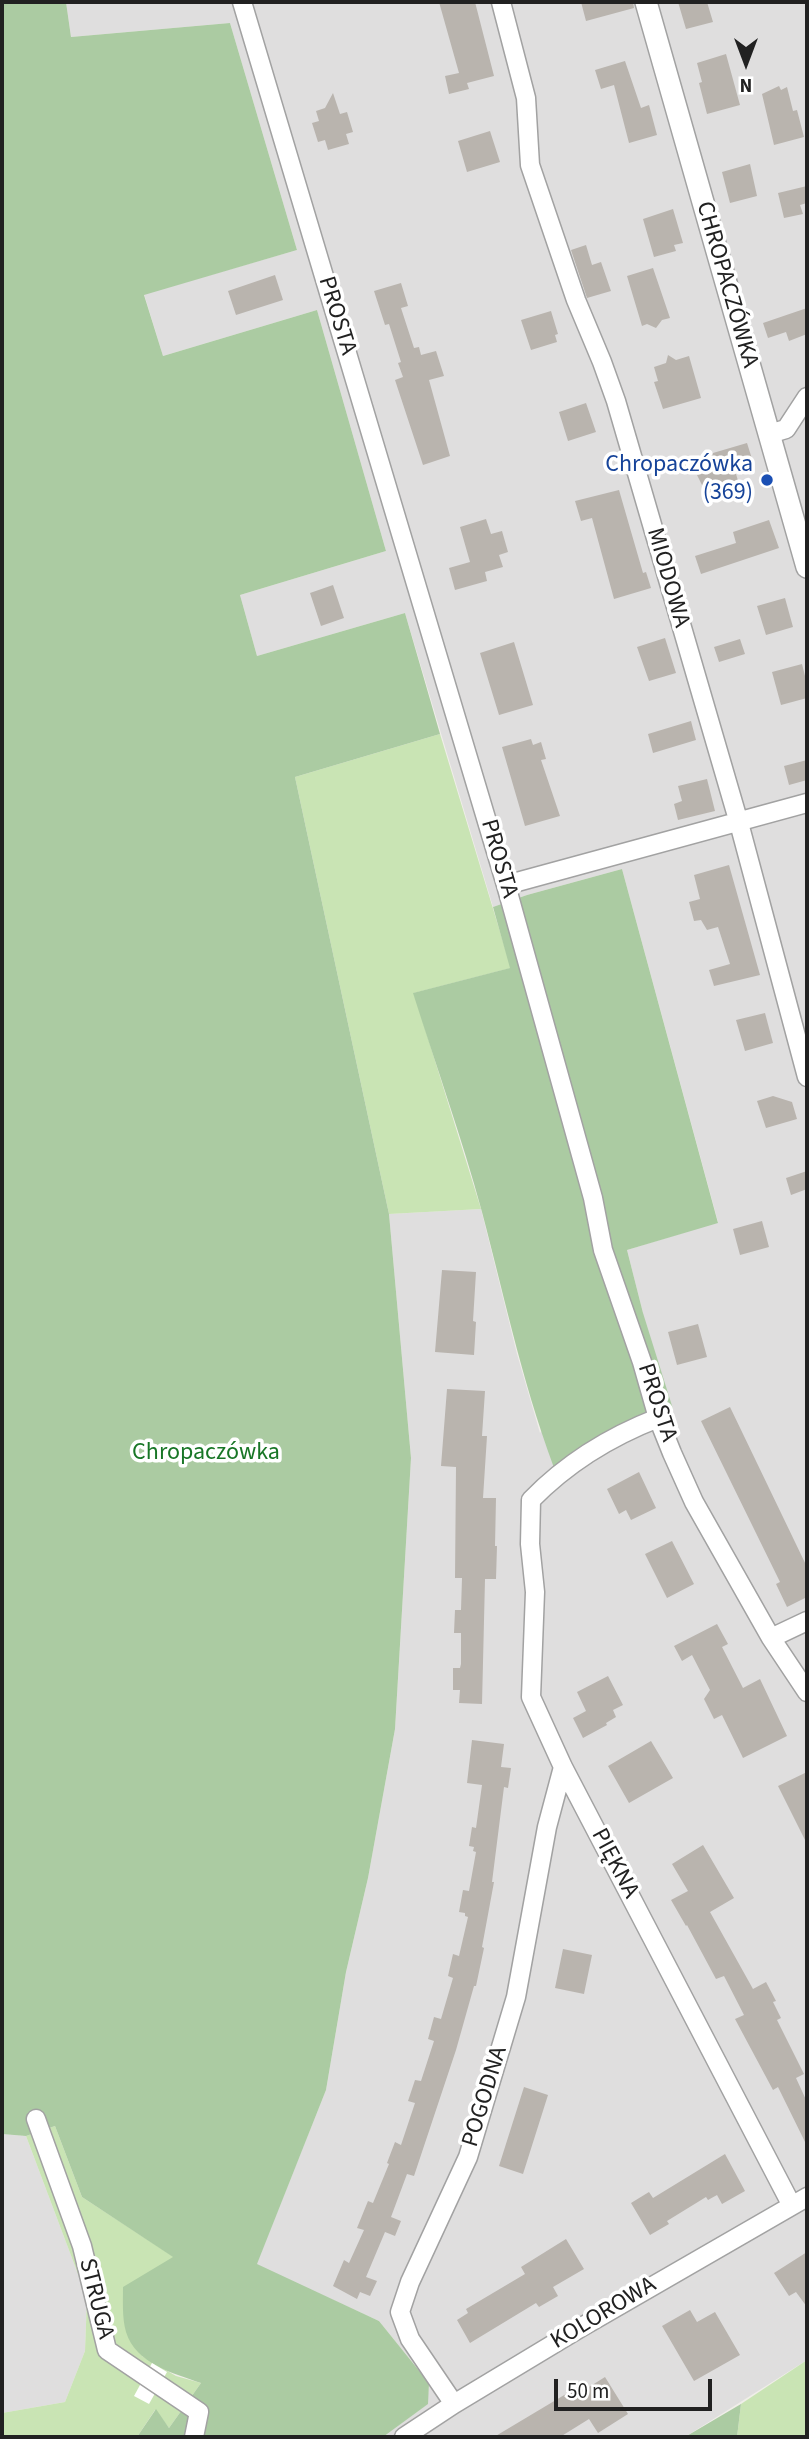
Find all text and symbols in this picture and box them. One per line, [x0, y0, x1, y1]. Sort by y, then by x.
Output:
north arrow [711, 28, 781, 98]
text: N [740, 71, 752, 98]
street label: CHROPACZÓWKA [689, 199, 763, 371]
street label: PROSTA [310, 273, 362, 359]
place label: Chropaczówka (369) [605, 452, 753, 508]
marker: Chropaczówka (369) [759, 472, 775, 488]
street label: MIODOWA [639, 525, 695, 631]
street label: PROSTA [473, 816, 523, 902]
street label: PROSTA [630, 1360, 682, 1446]
park label: Chropaczówka [132, 1440, 280, 1468]
street label: PIĘKNA [584, 1824, 644, 1904]
street label: POGODNA [457, 2043, 515, 2151]
street label: STRUGA [71, 2256, 119, 2342]
street label: KOLOROWA [546, 2271, 662, 2357]
scale bar [557, 2366, 714, 2410]
text: 50 m [567, 2376, 609, 2406]

